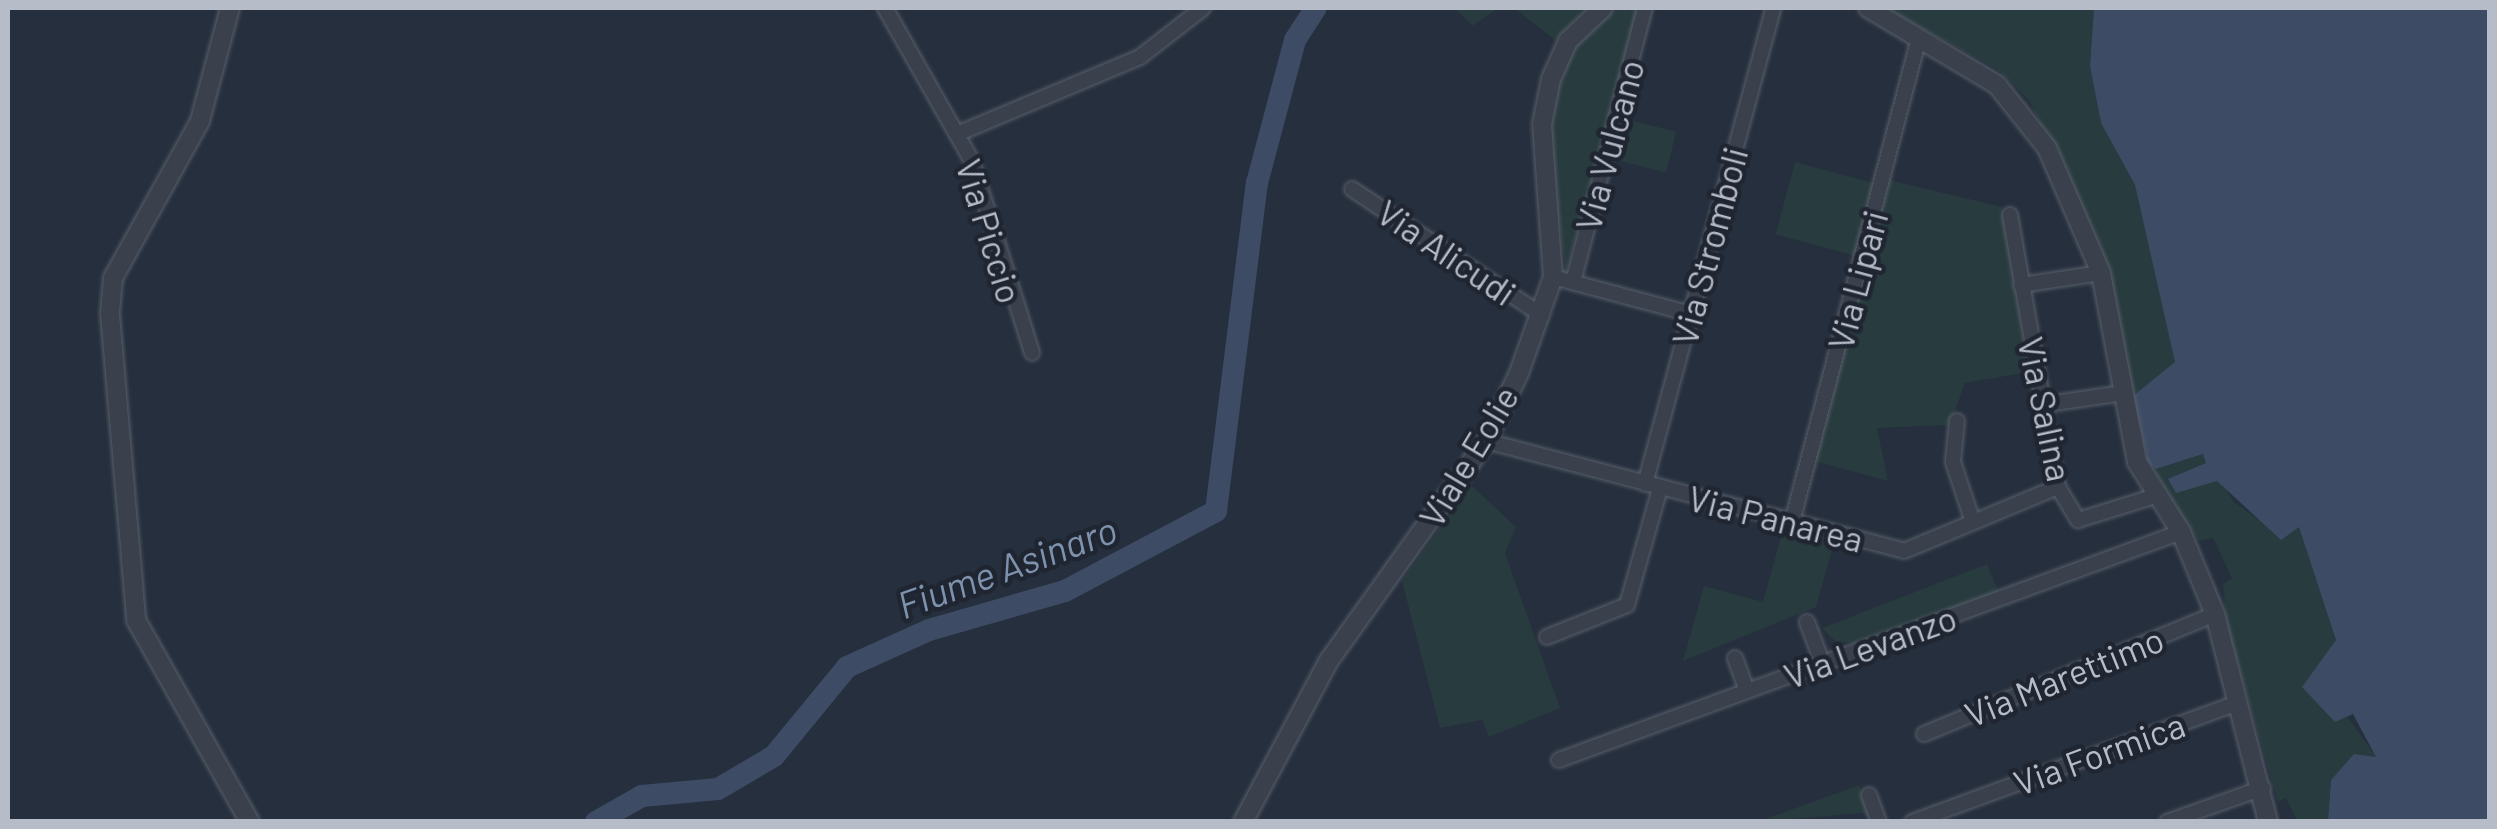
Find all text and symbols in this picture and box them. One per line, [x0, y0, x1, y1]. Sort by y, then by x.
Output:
street label: Via Vulcano [1566, 55, 1652, 235]
street label: Via Stromboli [1662, 142, 1756, 350]
street label: Via Piccio [948, 154, 1032, 308]
street label: Via Alicudi [1370, 191, 1524, 313]
street label: Via Lipari [1818, 206, 1896, 354]
street label: Via Salina [2010, 333, 2082, 485]
street label: Viale Eolie [1410, 378, 1526, 534]
street label: Via Panarea [1684, 476, 1868, 560]
water label: Fiume Asinaro [891, 506, 1123, 628]
street label: Via Levanzo [1778, 595, 1962, 697]
street label: Via Marettimo [1959, 617, 2169, 735]
street label: Via Formica [2008, 703, 2190, 803]

